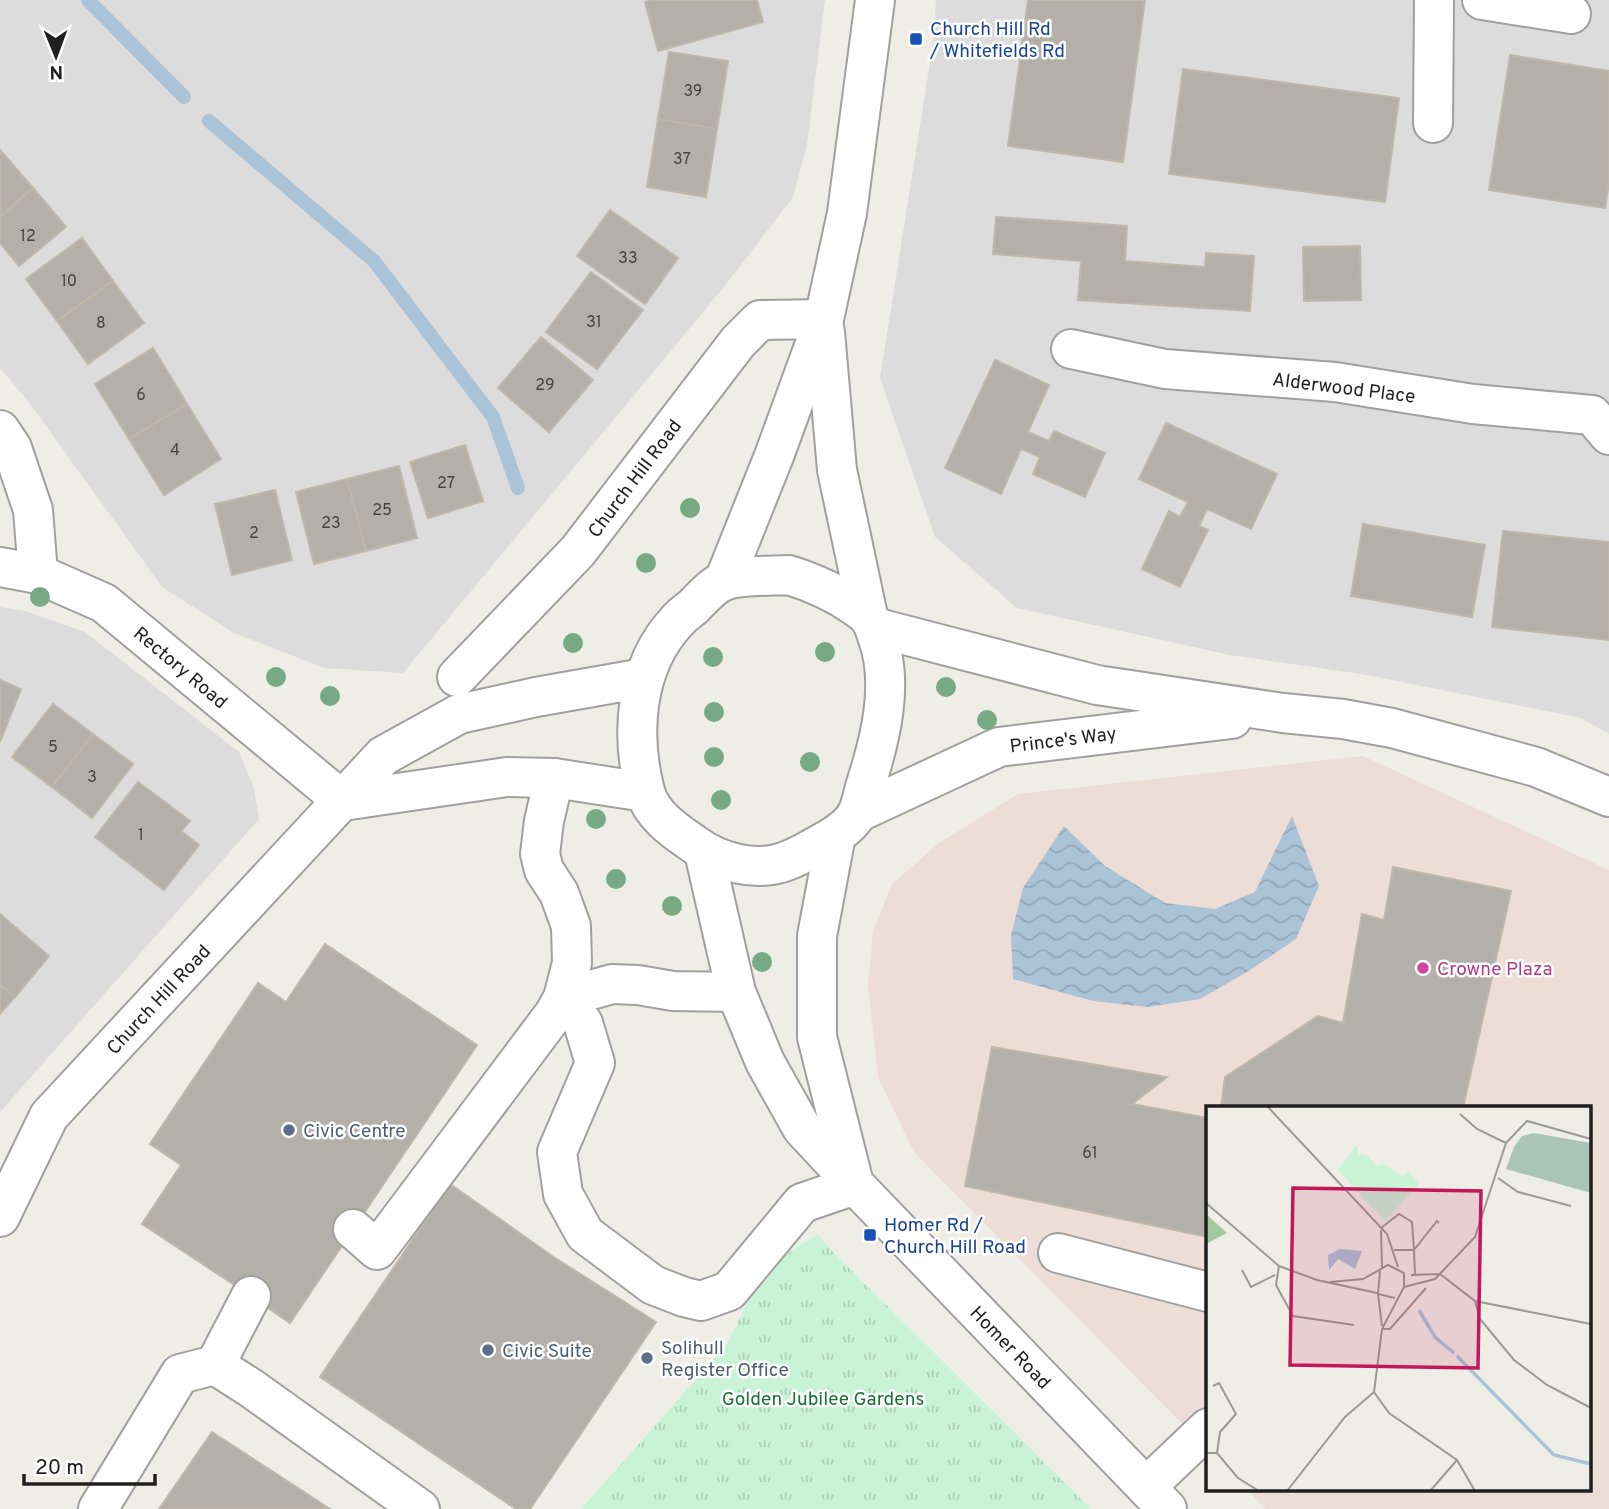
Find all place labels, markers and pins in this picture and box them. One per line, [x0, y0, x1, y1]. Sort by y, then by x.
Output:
place label: Church Hill Rd / Whitefields Rd [929, 18, 1065, 64]
marker: Church Hill Rd / Whitefields Rd [908, 31, 924, 47]
place label: Crowne Plaza [1437, 958, 1552, 982]
marker: Crowne Plaza [1415, 960, 1431, 976]
place label: Civic Centre [303, 1120, 405, 1144]
marker: Civic Centre [281, 1122, 297, 1138]
place label: Homer Rd / Church Hill Road [884, 1214, 1026, 1260]
marker: Homer Rd / Church Hill Road [862, 1227, 878, 1243]
place label: Solihull Register Office [661, 1337, 789, 1383]
place label: Civic Suite [502, 1340, 592, 1364]
marker: Civic Suite [480, 1342, 496, 1358]
marker: Solihull Register Office [639, 1350, 655, 1366]

